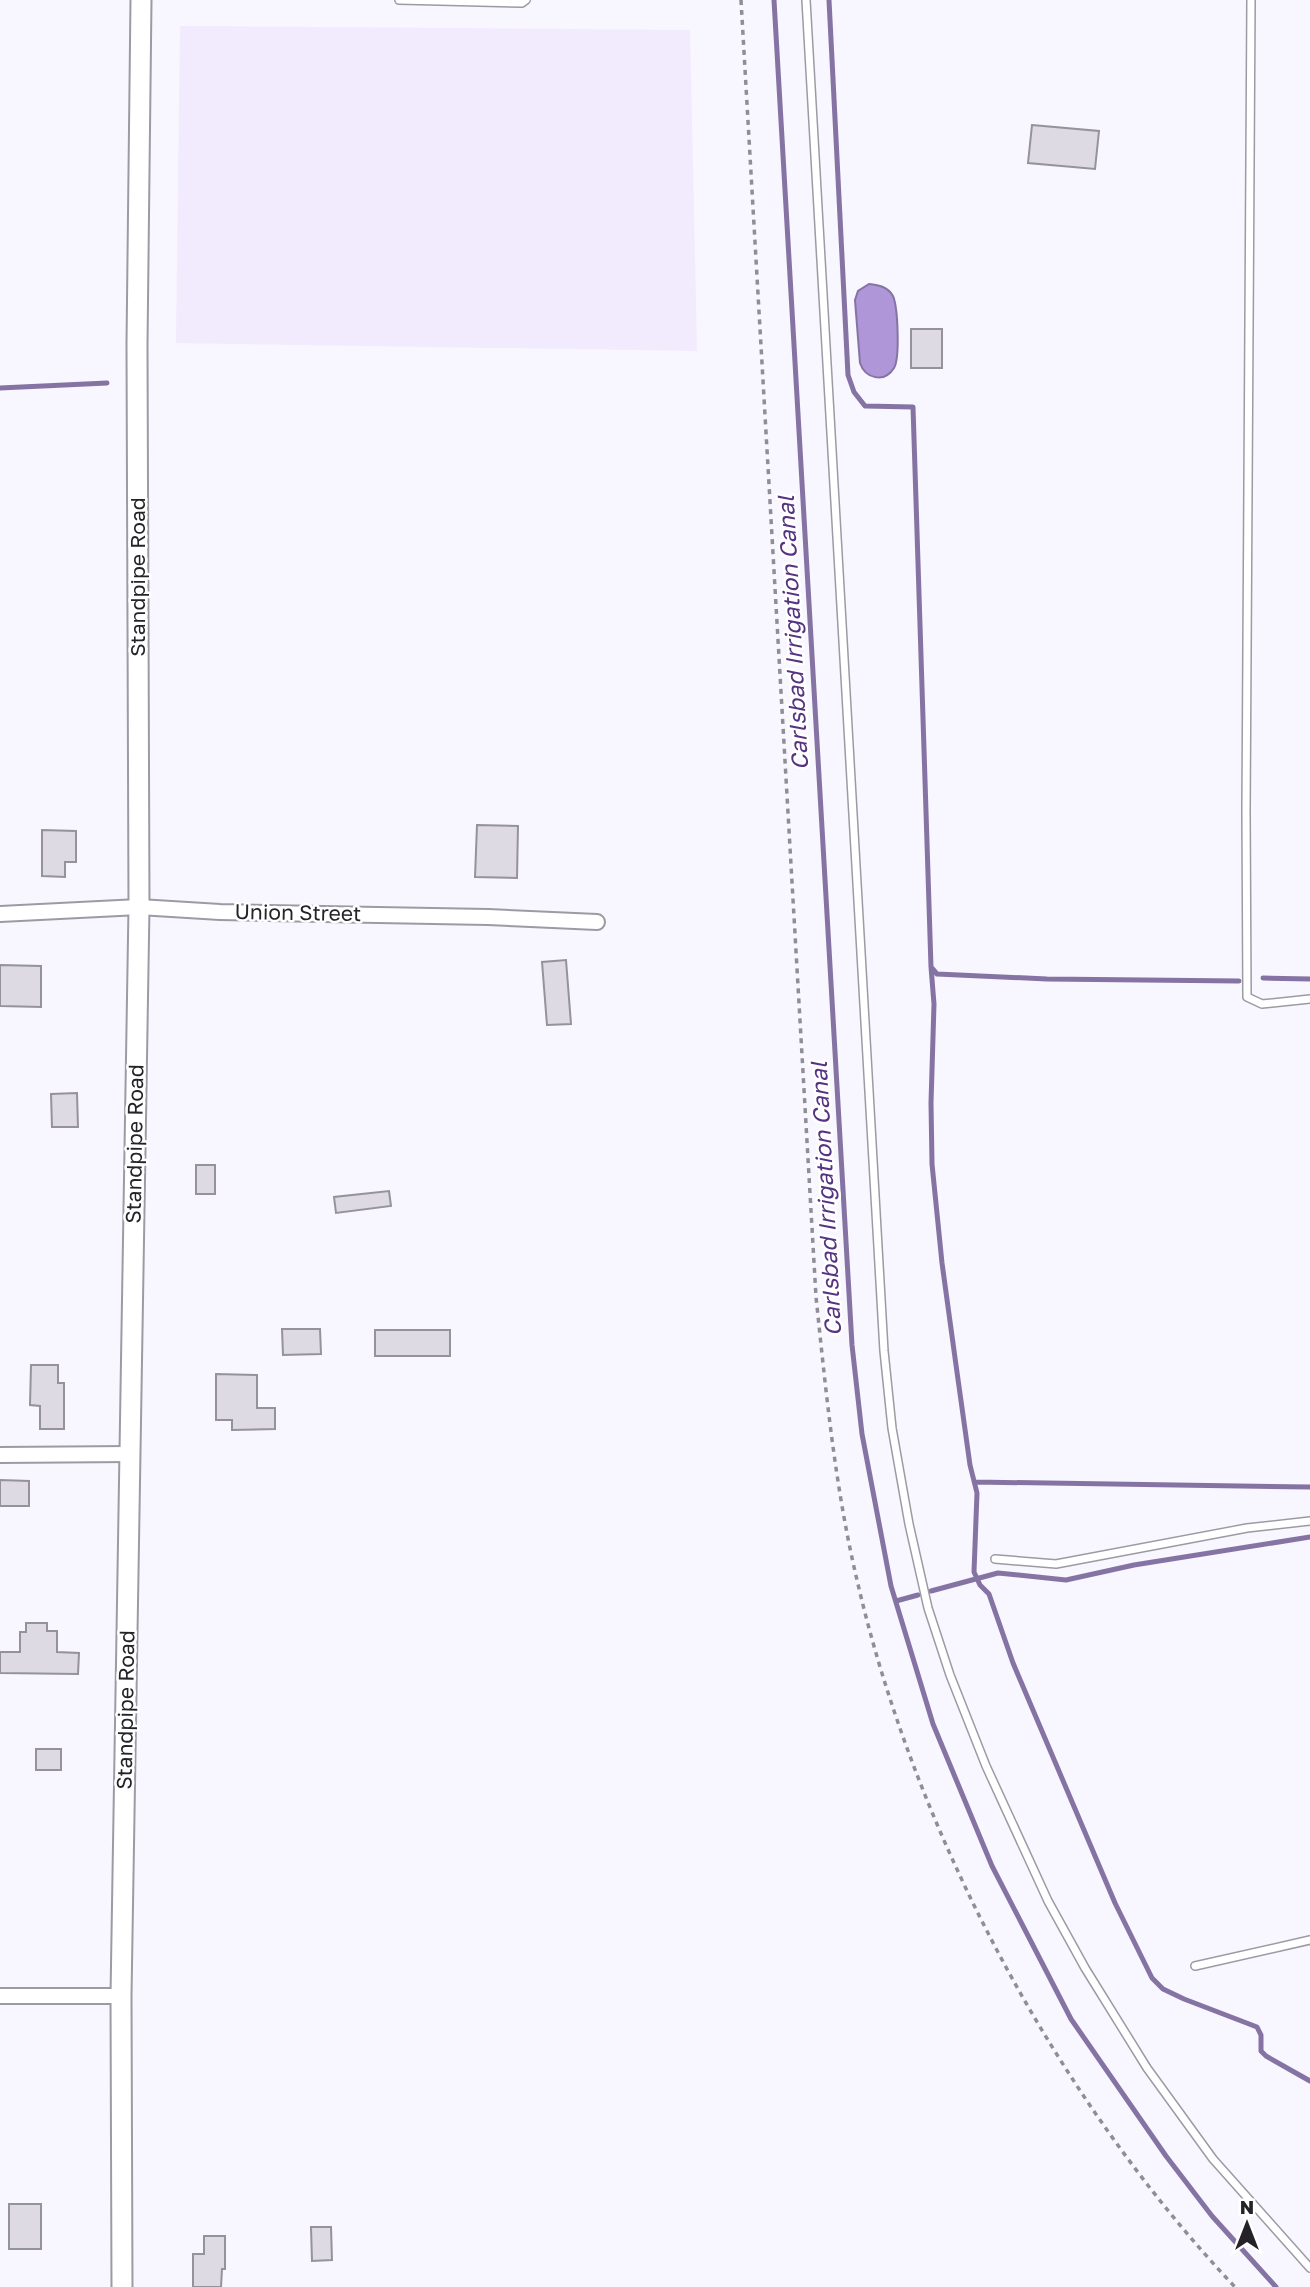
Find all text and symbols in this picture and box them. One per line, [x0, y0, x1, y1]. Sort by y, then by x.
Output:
water label: Carlsbad Irrigation Canal [771, 494, 813, 771]
street label: Standpipe Road [124, 497, 150, 657]
street label: Union Street [234, 898, 362, 926]
water label: Carlsbad Irrigation Canal [804, 1060, 846, 1337]
street label: Standpipe Road [120, 1064, 148, 1224]
street label: Standpipe Road [111, 1630, 139, 1790]
north arrow [1212, 2189, 1282, 2259]
text: N [1240, 2195, 1254, 2218]

